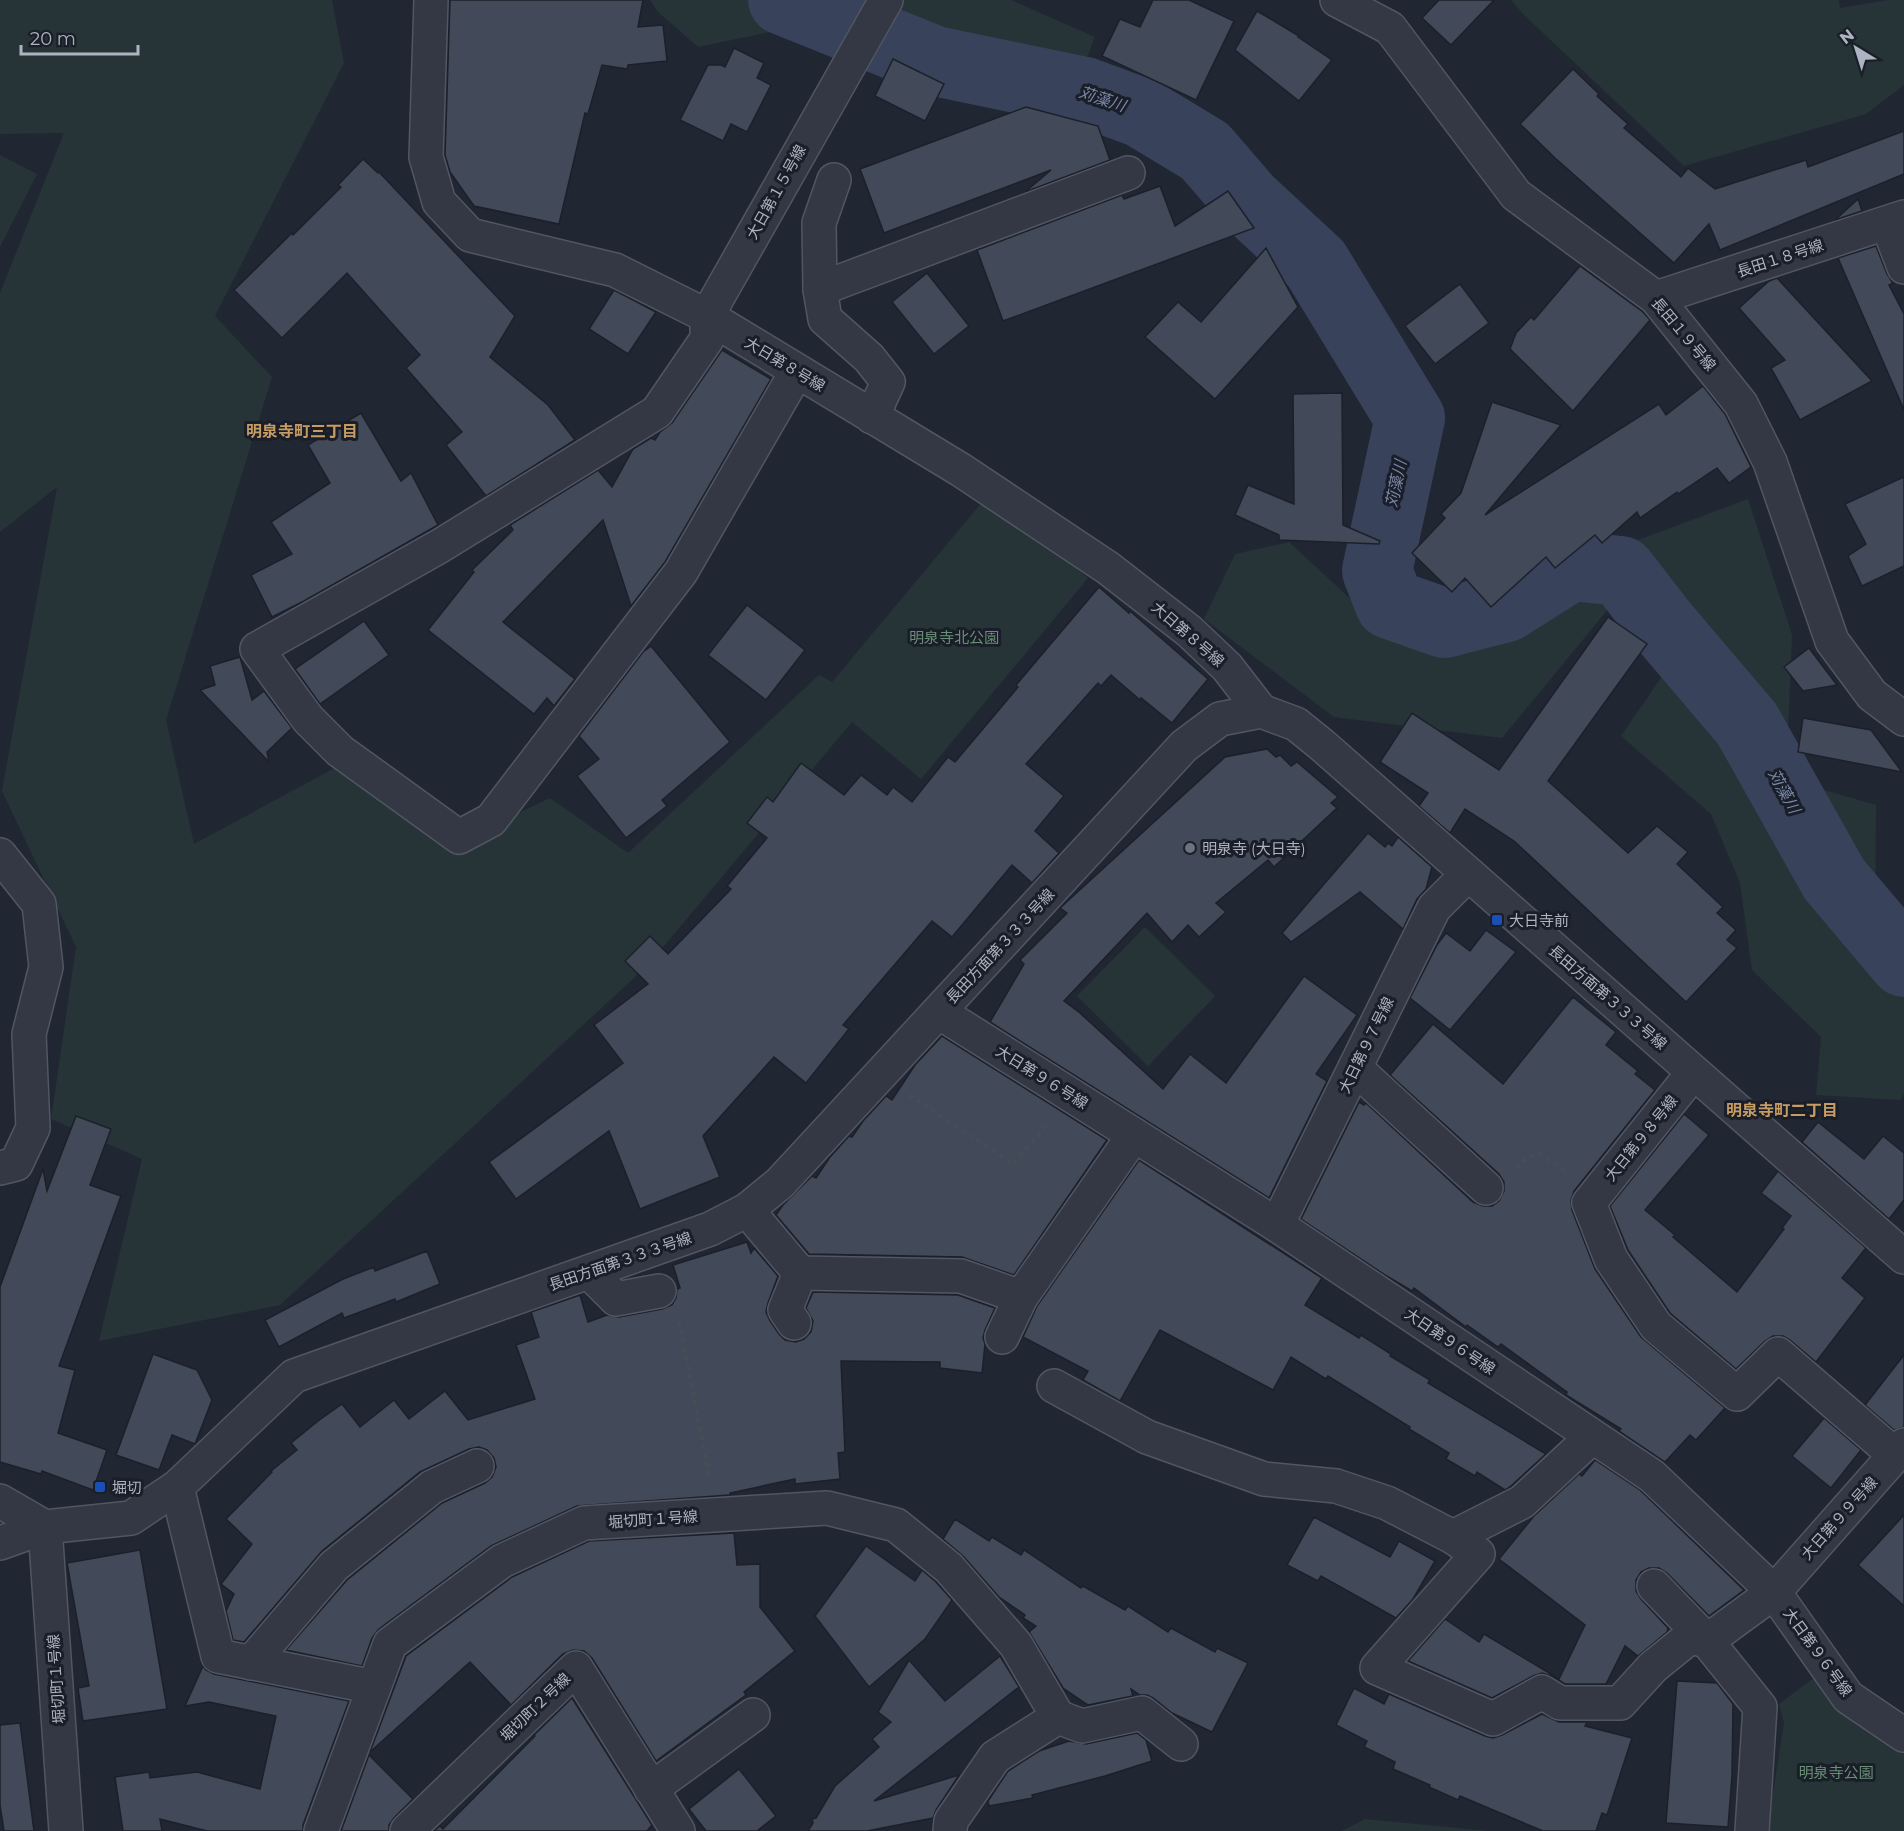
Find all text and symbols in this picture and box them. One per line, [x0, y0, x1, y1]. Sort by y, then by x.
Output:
scale bar [21, 18, 138, 56]
north arrow [1826, 18, 1886, 78]
text: N [1836, 25, 1858, 48]
text: 20 m [30, 28, 76, 50]
water label: 苅藻川 [1076, 83, 1130, 116]
street label: 大日第１５号線 [742, 141, 810, 243]
street label: 長田１８号線 [1734, 235, 1826, 281]
street label: 長田１９号線 [1648, 293, 1720, 375]
street label: 大日第８号線 [742, 333, 828, 395]
district label: 明泉寺町三丁目 [246, 422, 358, 441]
water label: 苅藻川 [1382, 457, 1411, 509]
street label: 大日第８号線 [1148, 597, 1228, 671]
park label: 明泉寺北公園 [909, 628, 999, 647]
water label: 苅藻川 [1764, 765, 1805, 818]
place label: 明泉寺 (大日寺) [1202, 839, 1306, 858]
marker: 明泉寺 (大日寺) [1183, 841, 1197, 855]
street label: 長田方面第３３３号線 [942, 885, 1058, 1007]
place label: 大日寺前 [1509, 911, 1569, 930]
marker: 大日寺前 [1490, 913, 1504, 927]
street label: 長田方面第３３３号線 [1545, 941, 1671, 1053]
street label: 大日第９７号線 [1334, 994, 1398, 1096]
street label: 大日第９６号線 [992, 1041, 1092, 1113]
street label: 大日第９８号線 [1601, 1091, 1681, 1185]
district label: 明泉寺町二丁目 [1726, 1101, 1838, 1120]
street label: 長田方面第３３３号線 [546, 1228, 694, 1294]
street label: 大日第９６号線 [1401, 1304, 1499, 1378]
street label: 大日第９９号線 [1797, 1473, 1881, 1563]
place label: 堀切 [112, 1478, 142, 1497]
marker: 堀切 [93, 1480, 107, 1494]
street label: 堀切町１号線 [607, 1506, 699, 1532]
street label: 大日第９６号線 [1779, 1604, 1857, 1700]
street label: 堀切町１号線 [43, 1633, 69, 1725]
street label: 堀切町２号線 [496, 1669, 574, 1745]
park label: 明泉寺公園 [1798, 1763, 1874, 1782]

